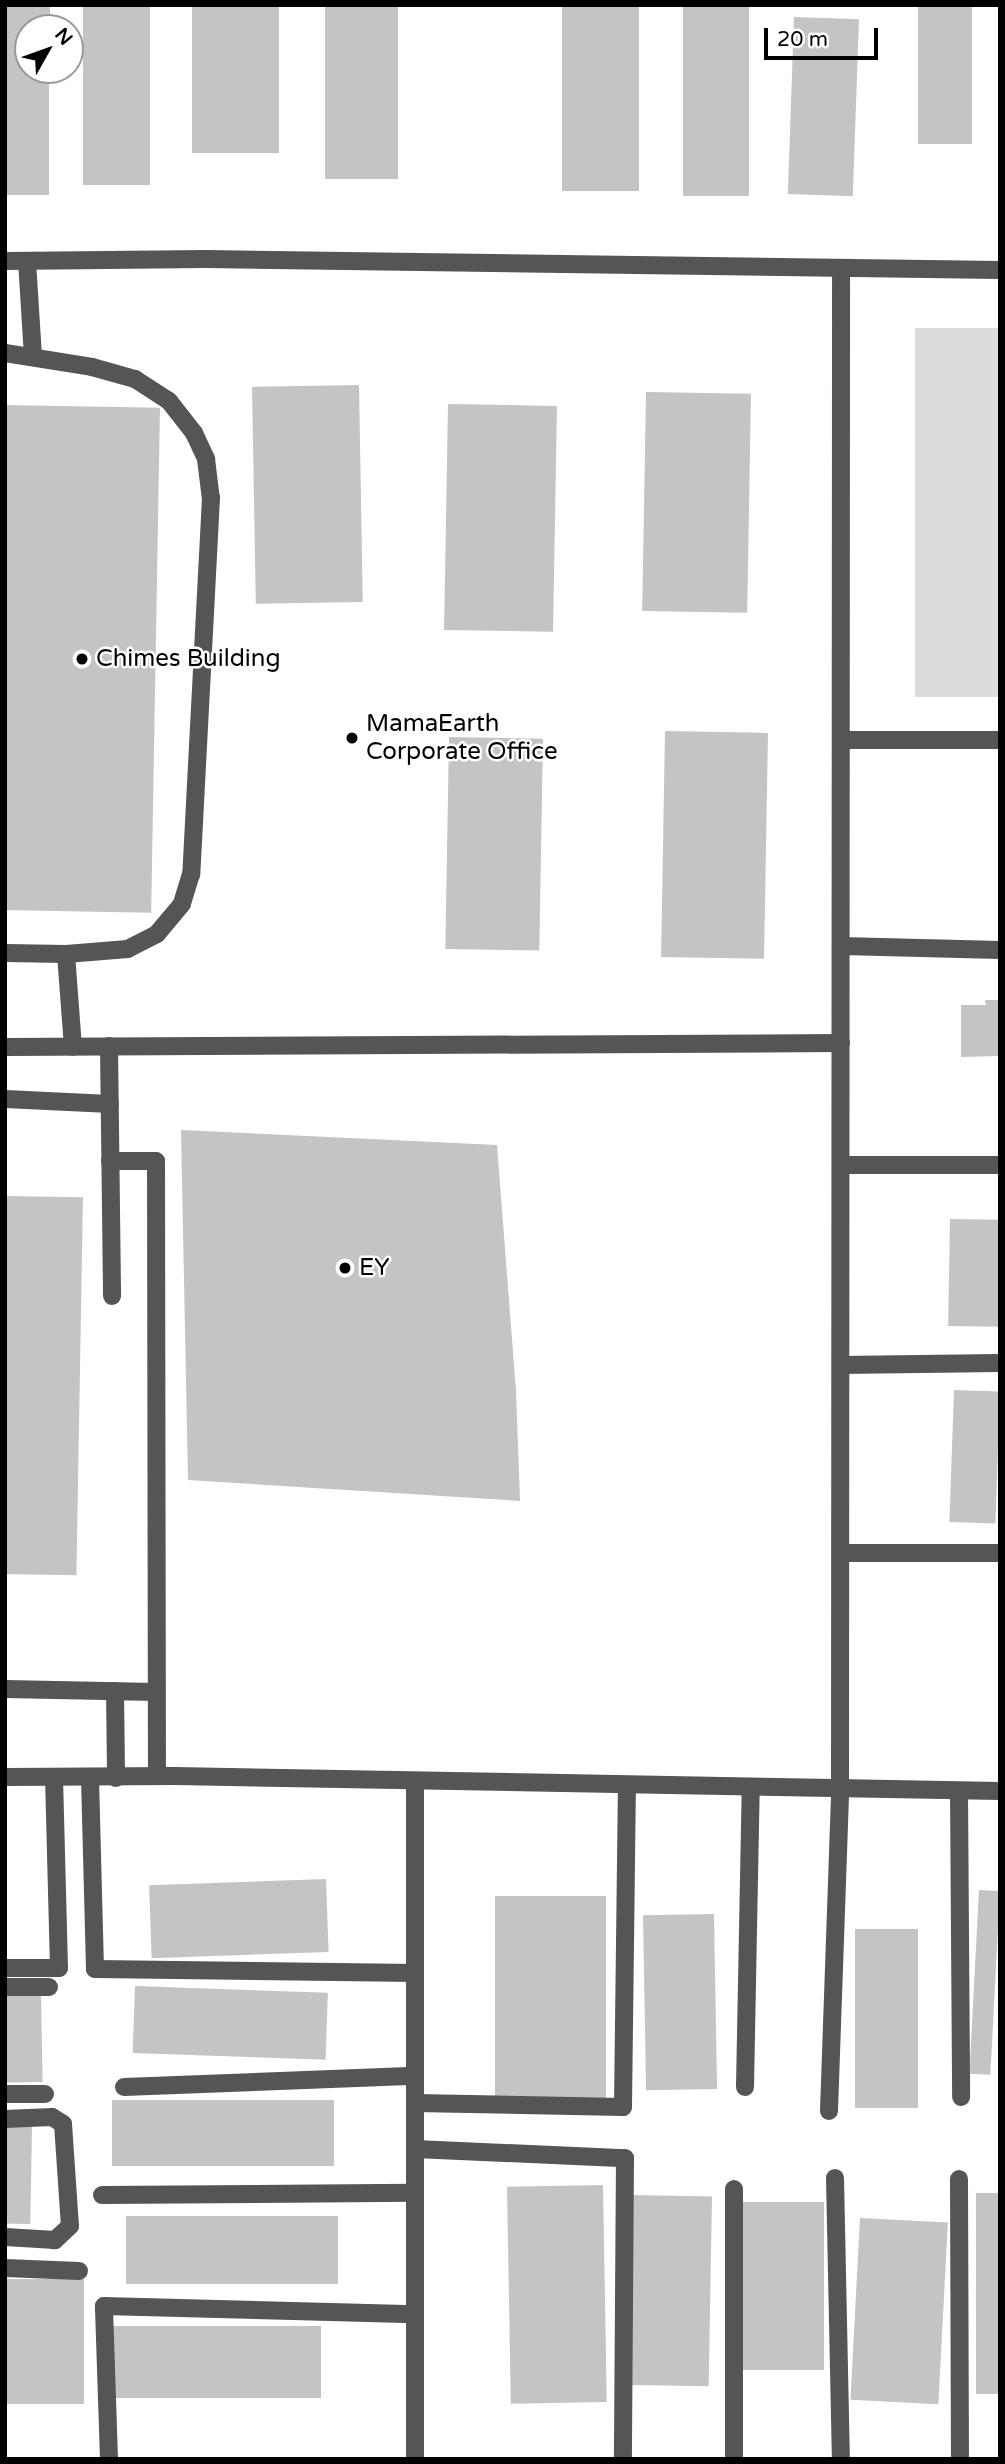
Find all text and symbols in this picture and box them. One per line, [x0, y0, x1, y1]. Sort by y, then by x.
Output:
north arrow [14, 14, 84, 84]
scale bar [767, 14, 881, 58]
text: N [50, 24, 77, 50]
text: 20 m [777, 27, 828, 52]
place label: Chimes Building [96, 645, 281, 673]
marker: Chimes Building [74, 651, 90, 667]
place label: MamaEarth Corporate Office [366, 710, 558, 766]
marker: MamaEarth Corporate Office [344, 730, 360, 746]
place label: EY [359, 1254, 390, 1282]
marker: EY [337, 1260, 353, 1276]

